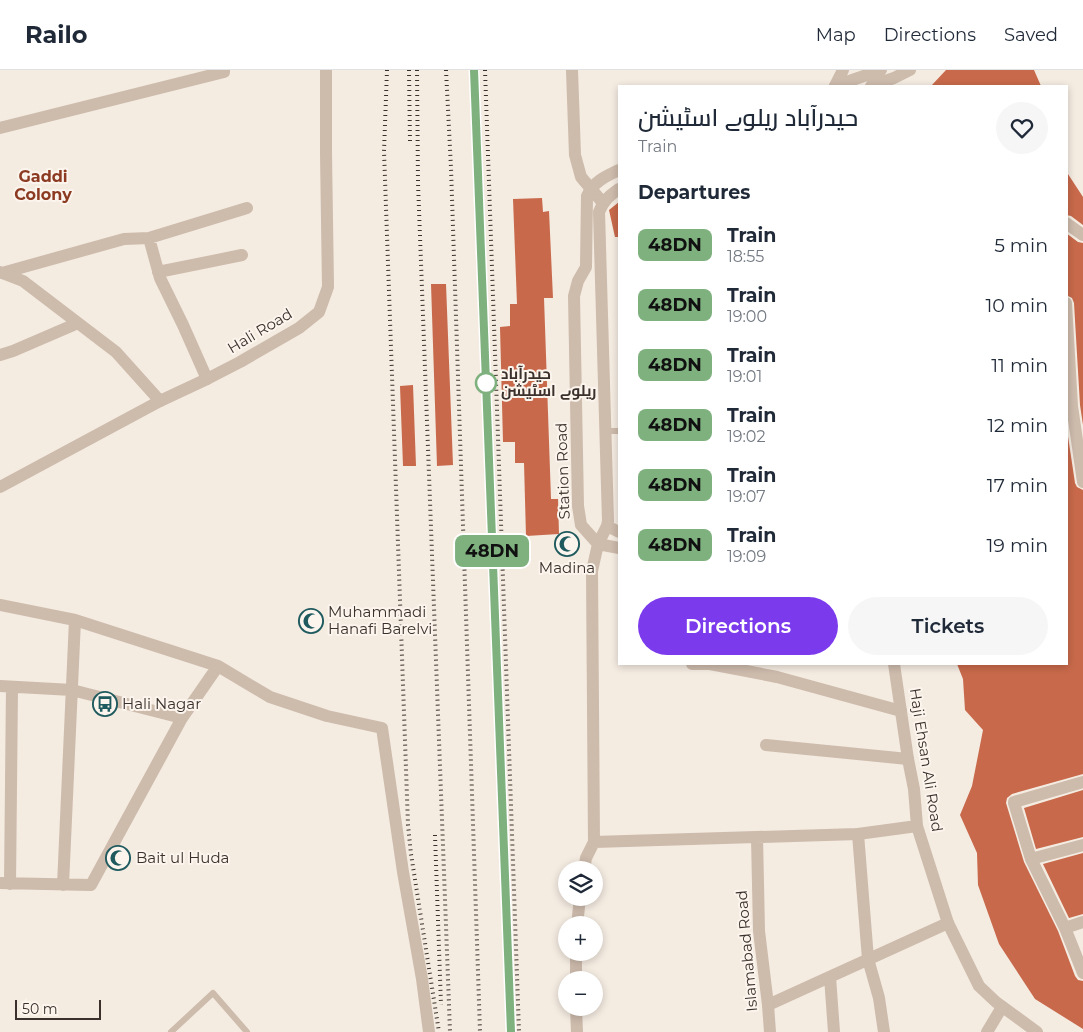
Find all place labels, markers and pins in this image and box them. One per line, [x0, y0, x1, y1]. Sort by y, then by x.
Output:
place label: حیدرآباد ریلوے اسٹیشن [501, 364, 596, 400]
marker: حیدرآباد ریلوے اسٹیشن [475, 372, 497, 394]
mosque icon: Madina [554, 531, 580, 557]
place label: Madina [539, 558, 595, 577]
place label: Muhammadi Hanafi Barelvi [328, 602, 432, 638]
mosque icon: Muhammadi Hanafi Barelvi [298, 608, 324, 634]
bus stop icon: Hali Nagar [92, 691, 118, 717]
place label: Hali Nagar [122, 694, 201, 713]
mosque icon: Bait ul Huda [105, 845, 131, 871]
place label: Bait ul Huda [136, 848, 229, 867]

